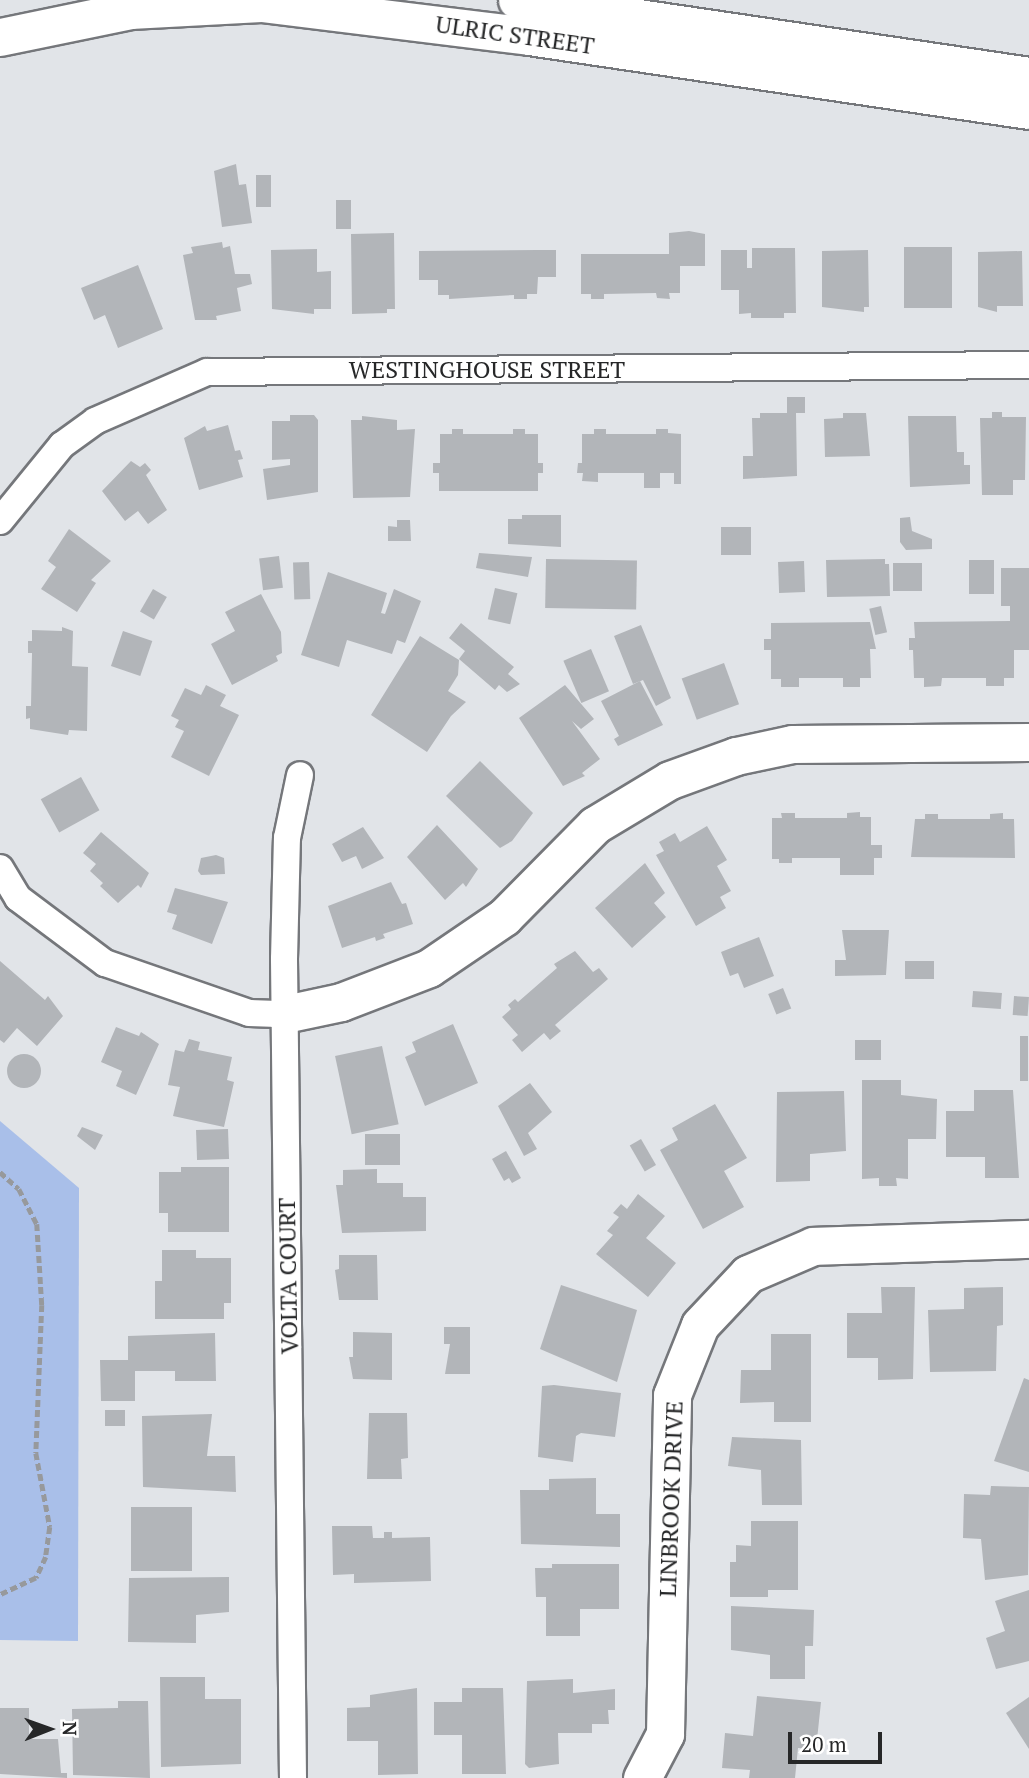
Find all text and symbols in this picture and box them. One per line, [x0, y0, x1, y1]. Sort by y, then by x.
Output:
street label: ULRIC STREET [434, 10, 596, 60]
street label: WESTINGHOUSE STREET [349, 356, 625, 384]
street label: VOLTA COURT [272, 1197, 304, 1355]
street label: LINBROOK DRIVE [653, 1400, 689, 1598]
north arrow [14, 1694, 84, 1764]
scale bar [791, 1718, 886, 1762]
text: N [58, 1721, 83, 1736]
text: 20 m [801, 1730, 847, 1758]

